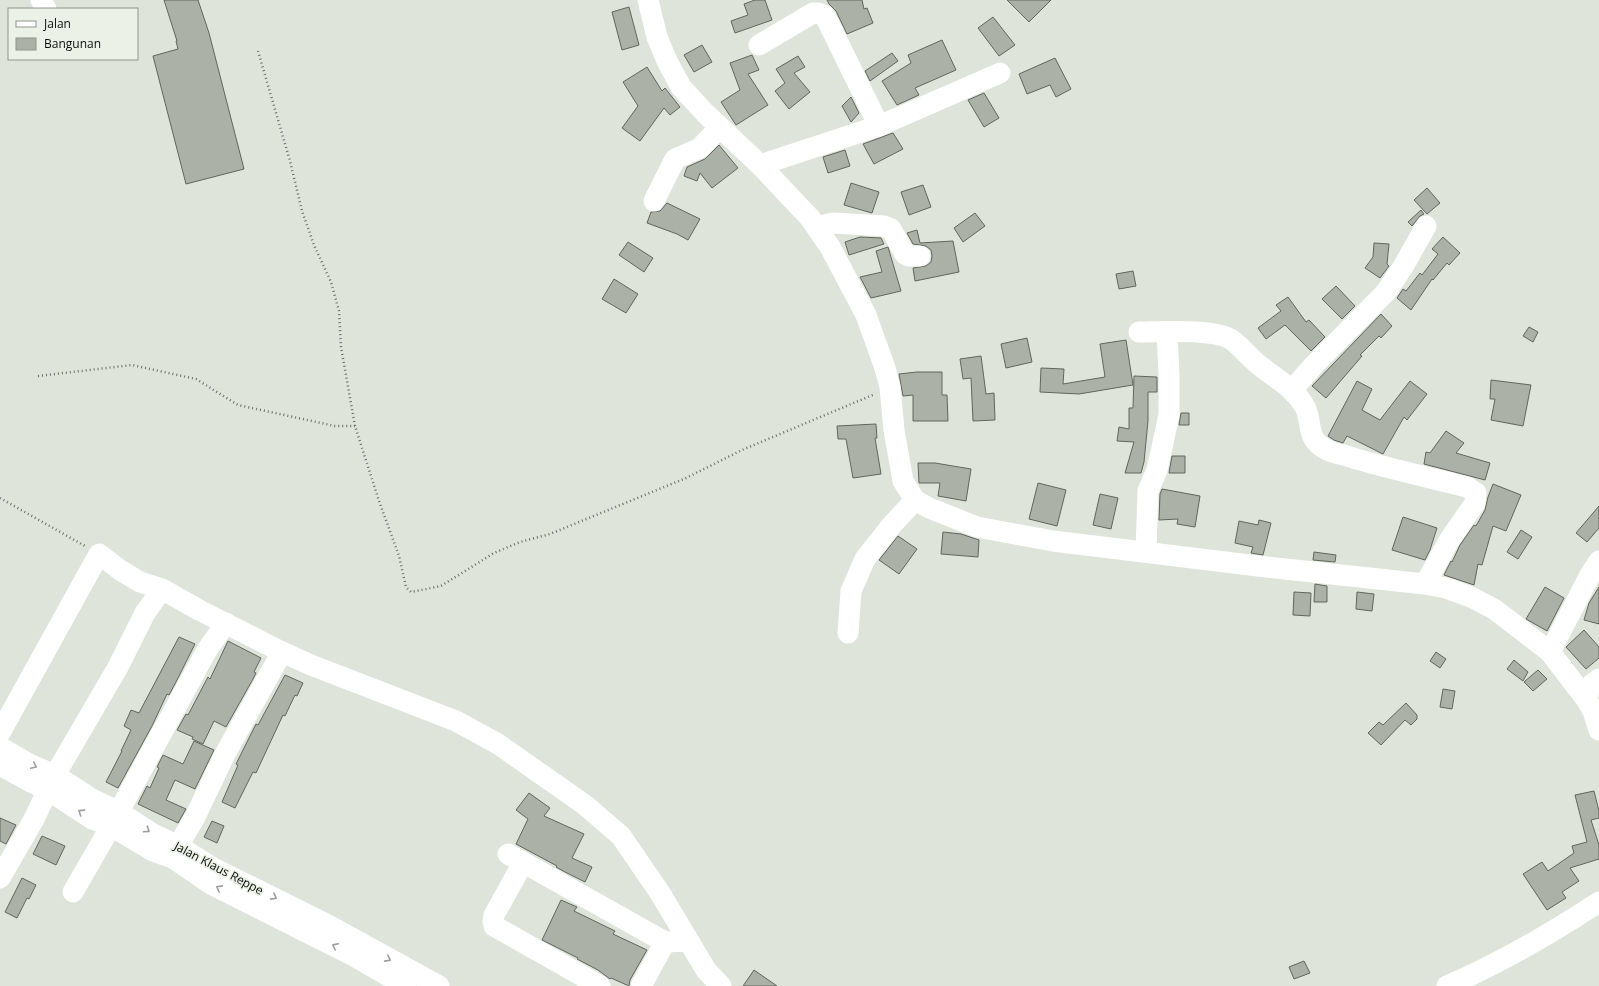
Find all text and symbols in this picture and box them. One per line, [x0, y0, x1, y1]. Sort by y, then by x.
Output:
legend [8, 8, 138, 60]
text: Jalan [43, 15, 71, 32]
text: Bangunan [44, 35, 101, 52]
one-way arrow [30, 761, 37, 769]
one-way arrow [79, 810, 86, 817]
one-way arrow [142, 825, 149, 832]
street label: Jalan Klaus Reppe [170, 837, 267, 899]
one-way arrow [216, 885, 223, 893]
one-way arrow [270, 892, 277, 900]
one-way arrow [332, 943, 339, 951]
one-way arrow [384, 954, 391, 961]

